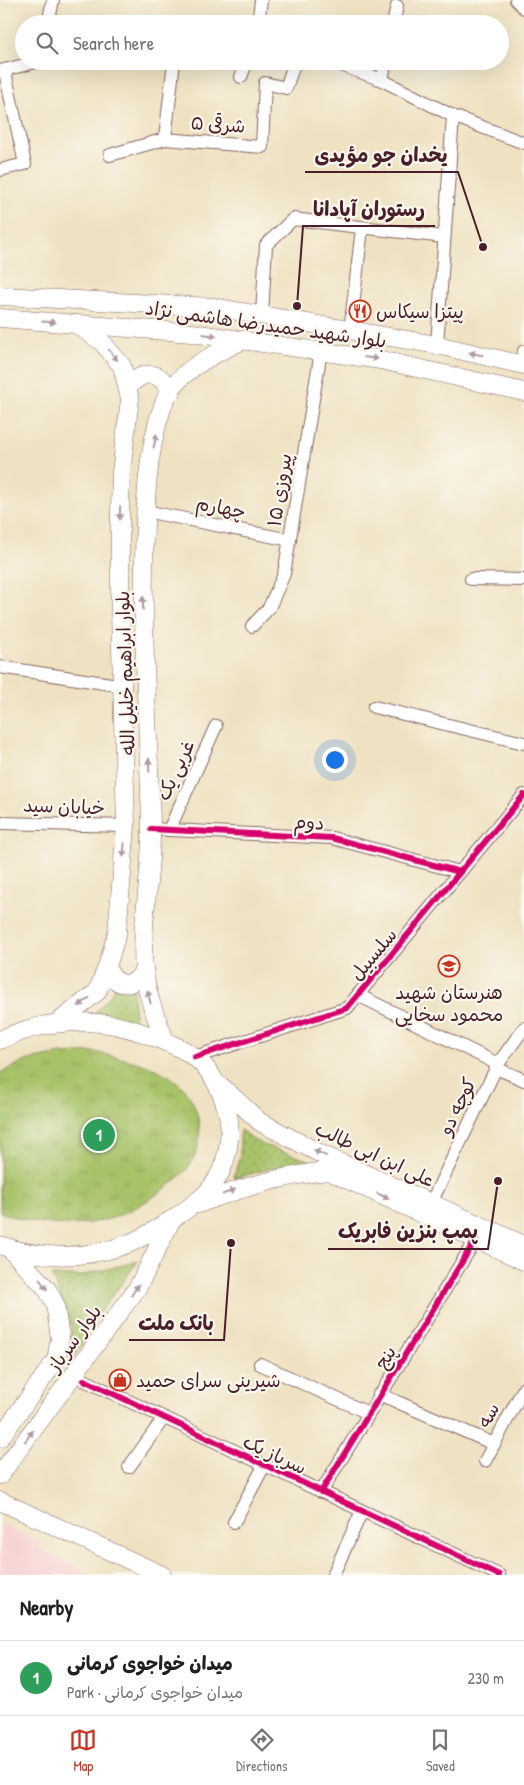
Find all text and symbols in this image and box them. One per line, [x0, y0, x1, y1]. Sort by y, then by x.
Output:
search box [15, 15, 509, 70]
icon: search [33, 29, 61, 57]
text: Search here [73, 30, 154, 56]
street label: ۵ شرقی [190, 109, 246, 139]
callout: یخدان جو مؤیدی [305, 137, 458, 172]
text: یخدان جو مؤیدی [314, 141, 448, 168]
callout: رستوران آپادانا [303, 191, 435, 226]
text: رستوران آپادانا [313, 195, 425, 223]
street label: بلوار شهید حمیدرضا هاشمی نژاد [144, 294, 388, 354]
place label: پیتزا سیکاس [376, 298, 464, 324]
restaurant icon: پیتزا سیکاس [348, 299, 372, 323]
one-way arrow [41, 318, 57, 326]
one-way arrow [203, 332, 219, 340]
one-way arrow [108, 348, 119, 361]
one-way arrow [469, 350, 484, 358]
one-way arrow [364, 355, 380, 363]
one-way arrow [151, 433, 159, 448]
street label: پیروزی ۱۵ [260, 451, 298, 529]
street label: چهارم [194, 489, 248, 527]
one-way arrow [116, 505, 124, 521]
street label: بلوار ابراهیم خلیل الله [109, 590, 143, 756]
one-way arrow [139, 594, 147, 610]
street label: غربی یک [150, 736, 200, 804]
your location [322, 747, 348, 773]
one-way arrow [144, 757, 152, 773]
street label: خیابان سید [23, 792, 105, 820]
street label: دوم [293, 808, 325, 838]
one-way arrow [120, 842, 128, 858]
street label: سلسبیل [343, 922, 403, 986]
school or university icon: هنرستان شهید محمود سخایی [437, 954, 461, 978]
place label: هنرستان شهید محمود سخایی [395, 979, 503, 1027]
one-way arrow [145, 989, 153, 1004]
one-way arrow [78, 997, 91, 1008]
street label: کوچه دو [431, 1073, 482, 1141]
street label: علی ابن ابی طالب [311, 1115, 439, 1193]
pin: 1 [83, 1116, 115, 1154]
one-way arrow [313, 1149, 327, 1157]
one-way arrow [222, 1188, 237, 1196]
one-way arrow [376, 1192, 391, 1200]
callout: پمپ بنزین فابریک [328, 1214, 488, 1249]
text: پمپ بنزین فابریک [338, 1217, 478, 1244]
one-way arrow [38, 1277, 48, 1291]
one-way arrow [130, 1284, 140, 1297]
street label: بلوار سرباز [40, 1299, 107, 1379]
callout: بانک ملت [129, 1305, 224, 1340]
text: بانک ملت [138, 1309, 214, 1336]
street label: پنج [368, 1340, 402, 1374]
place label: شیرینی سرای حمید [136, 1367, 281, 1393]
shop icon: شیرینی سرای حمید [108, 1368, 132, 1392]
street label: سه [471, 1398, 505, 1432]
street label: سرباز یک [239, 1428, 311, 1480]
one-way arrow [24, 1429, 34, 1443]
text: Nearby [20, 1593, 73, 1622]
text: میدان خواجوی کرمانی [67, 1650, 233, 1676]
text: 1 [33, 1667, 39, 1689]
text: 230 m [468, 1667, 504, 1689]
text: Park · میدان خواجوی کرمانی [67, 1681, 243, 1703]
tab: Map [69, 1726, 97, 1775]
tab: Directions [236, 1726, 287, 1775]
tab: Saved [426, 1726, 455, 1775]

